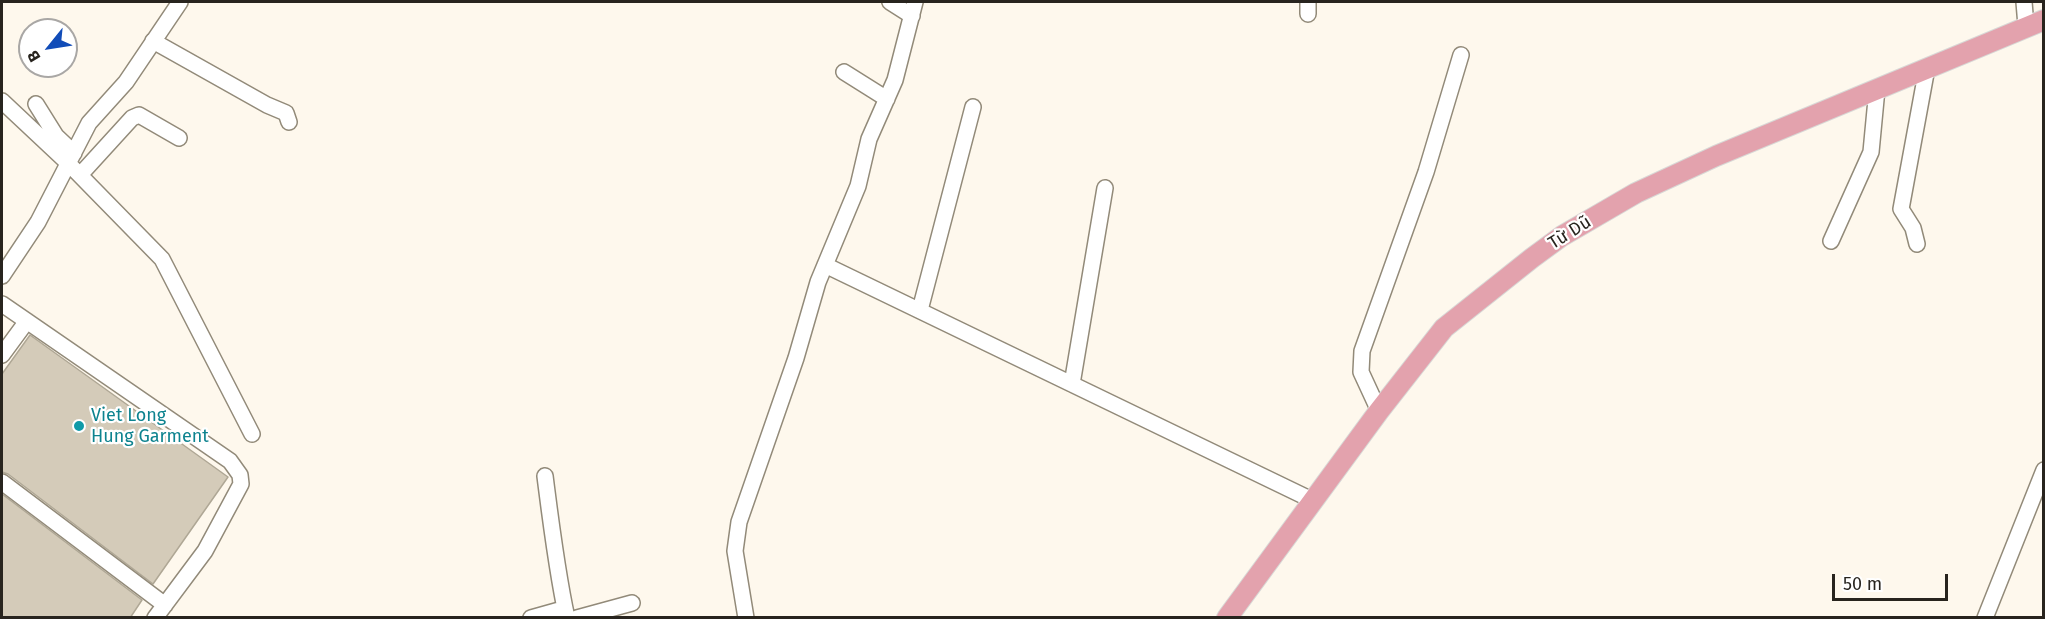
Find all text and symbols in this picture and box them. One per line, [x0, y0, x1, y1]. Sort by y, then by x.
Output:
north arrow [18, 18, 78, 78]
text: B [23, 47, 44, 65]
street label: Từ Dũ [1545, 212, 1595, 254]
place label: Viet Long Hung Garment [91, 405, 209, 448]
marker: Viet Long Hung Garment [72, 419, 86, 433]
scale bar [1835, 562, 1950, 600]
text: 50 m [1843, 573, 1882, 595]

